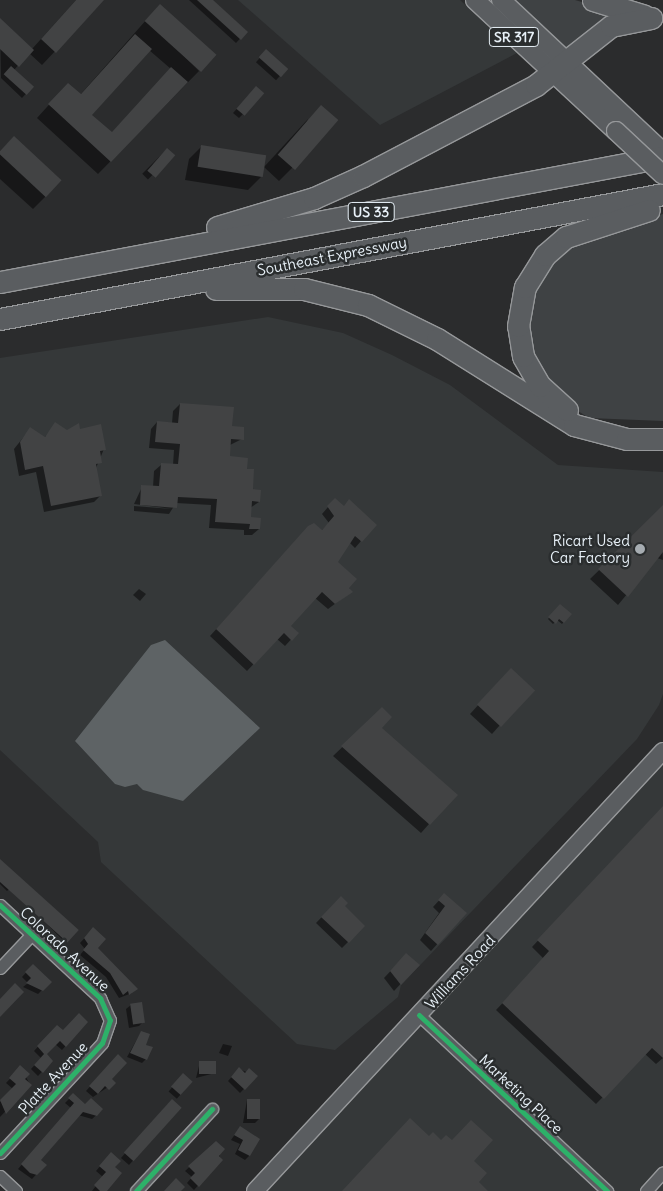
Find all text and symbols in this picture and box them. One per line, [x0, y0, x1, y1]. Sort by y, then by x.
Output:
road number: SR 317 [488, 26, 540, 48]
road number: US 33 [347, 200, 395, 223]
street label: Southeast Expressway [256, 233, 408, 279]
place label: Ricart Used Car Factory [550, 531, 630, 566]
marker: Ricart Used Car Factory [634, 543, 646, 555]
street label: Colorado Avenue [17, 903, 113, 995]
street label: Williams Road [421, 931, 499, 1013]
street label: Platte Avenue [15, 1038, 91, 1118]
street label: Marketing Place [475, 1051, 567, 1137]

